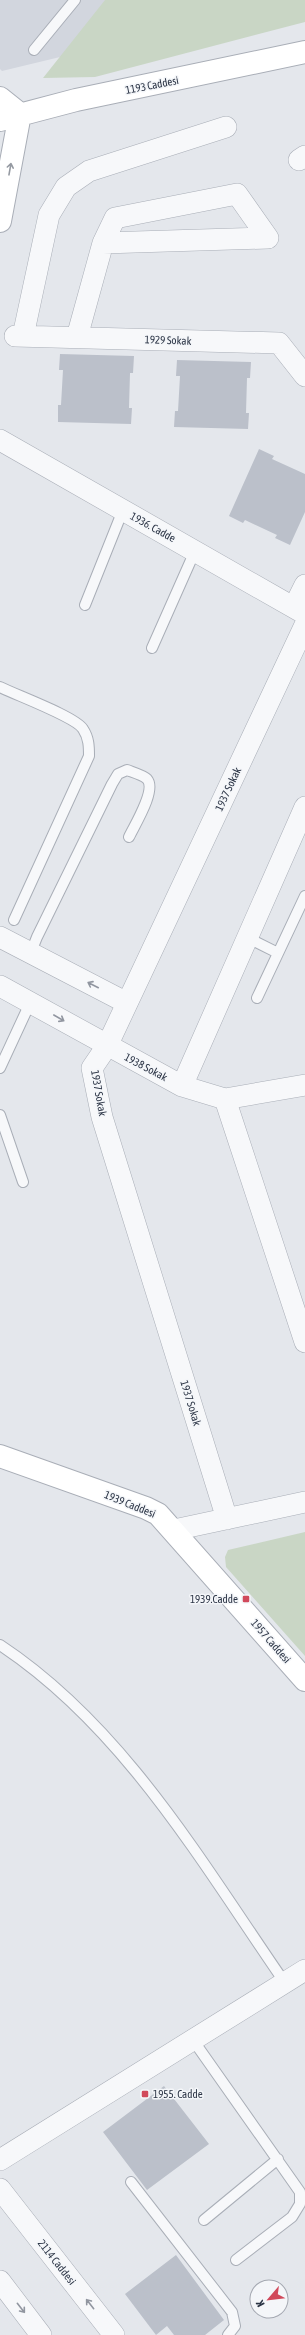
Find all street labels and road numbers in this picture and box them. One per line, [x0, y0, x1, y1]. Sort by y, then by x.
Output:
street label: 1193 Caddesi [124, 74, 180, 96]
street label: 1929 Sokak [144, 333, 192, 347]
street label: 1936. Cadde [128, 510, 178, 544]
street label: 1937 Sokak [213, 765, 243, 813]
street label: 1938 Sokak [123, 1051, 170, 1083]
street label: 1937 Sokak [89, 1069, 109, 1117]
street label: 1937 Sokak [178, 1379, 204, 1427]
street label: 1939 Caddesi [103, 1488, 157, 1520]
street label: 1957 Caddesi [249, 1617, 293, 1665]
street label: 2114 Caddesi [36, 2237, 78, 2287]

